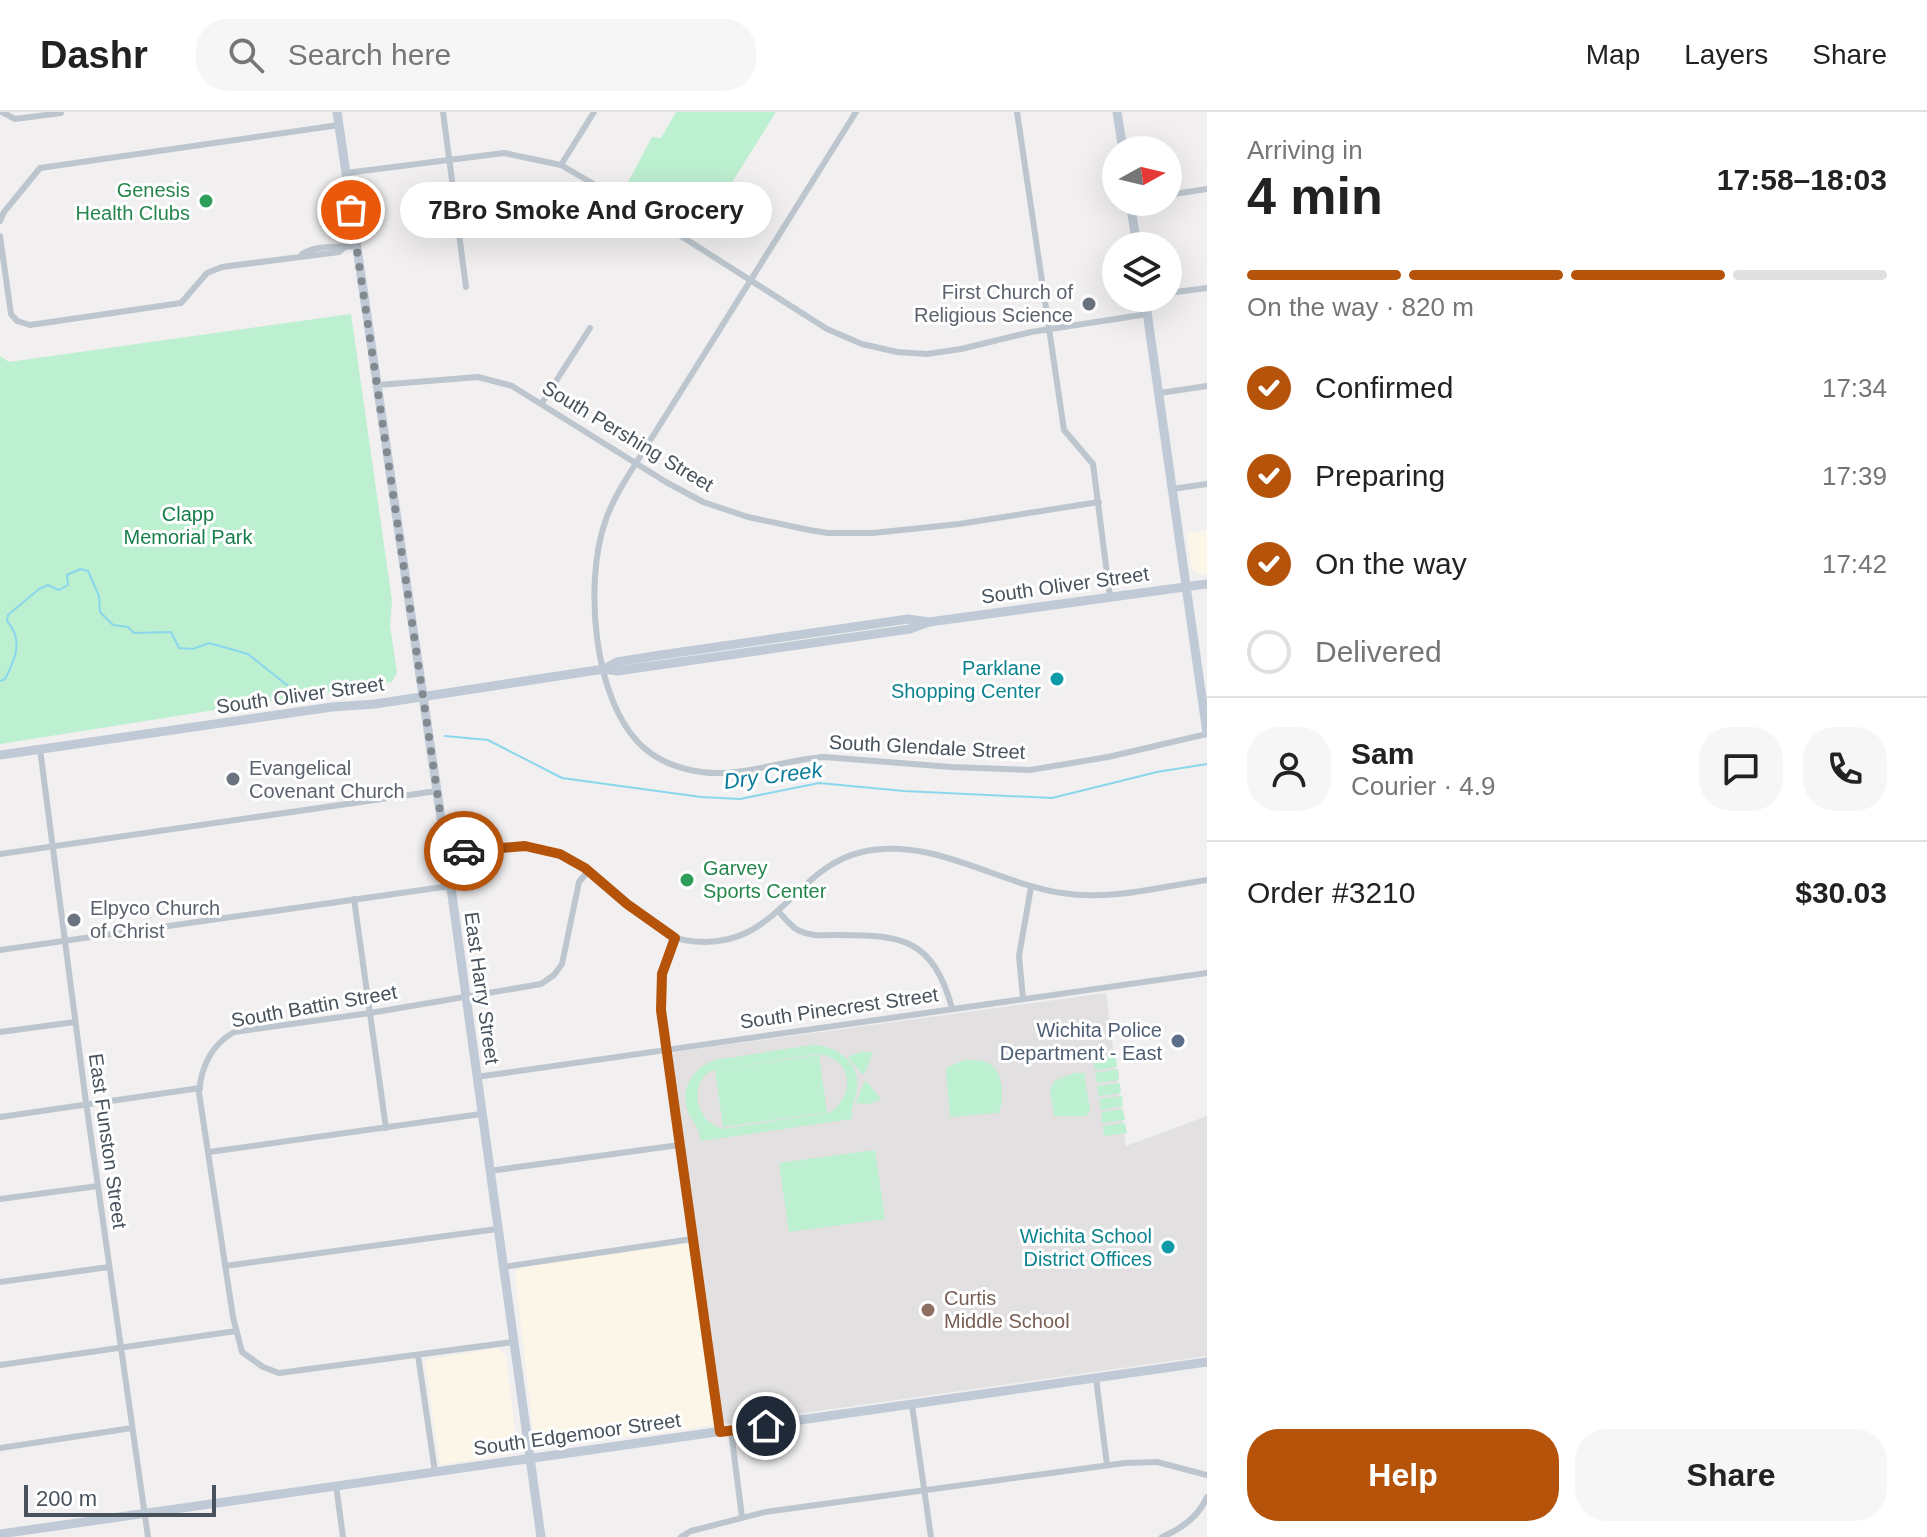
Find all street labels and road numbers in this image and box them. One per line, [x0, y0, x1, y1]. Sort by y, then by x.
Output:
street label: South Pershing Street [538, 376, 718, 496]
street label: South Oliver Street [980, 562, 1151, 608]
street label: South Oliver Street [215, 672, 386, 718]
street label: South Glendale Street [828, 731, 1026, 763]
street label: East Harry Street [460, 911, 504, 1066]
street label: South Battin Street [229, 981, 399, 1031]
street label: South Pinecrest Street [738, 983, 940, 1033]
street label: East Funston Street [85, 1052, 131, 1230]
street label: South Edgemoor Street [472, 1409, 682, 1459]

